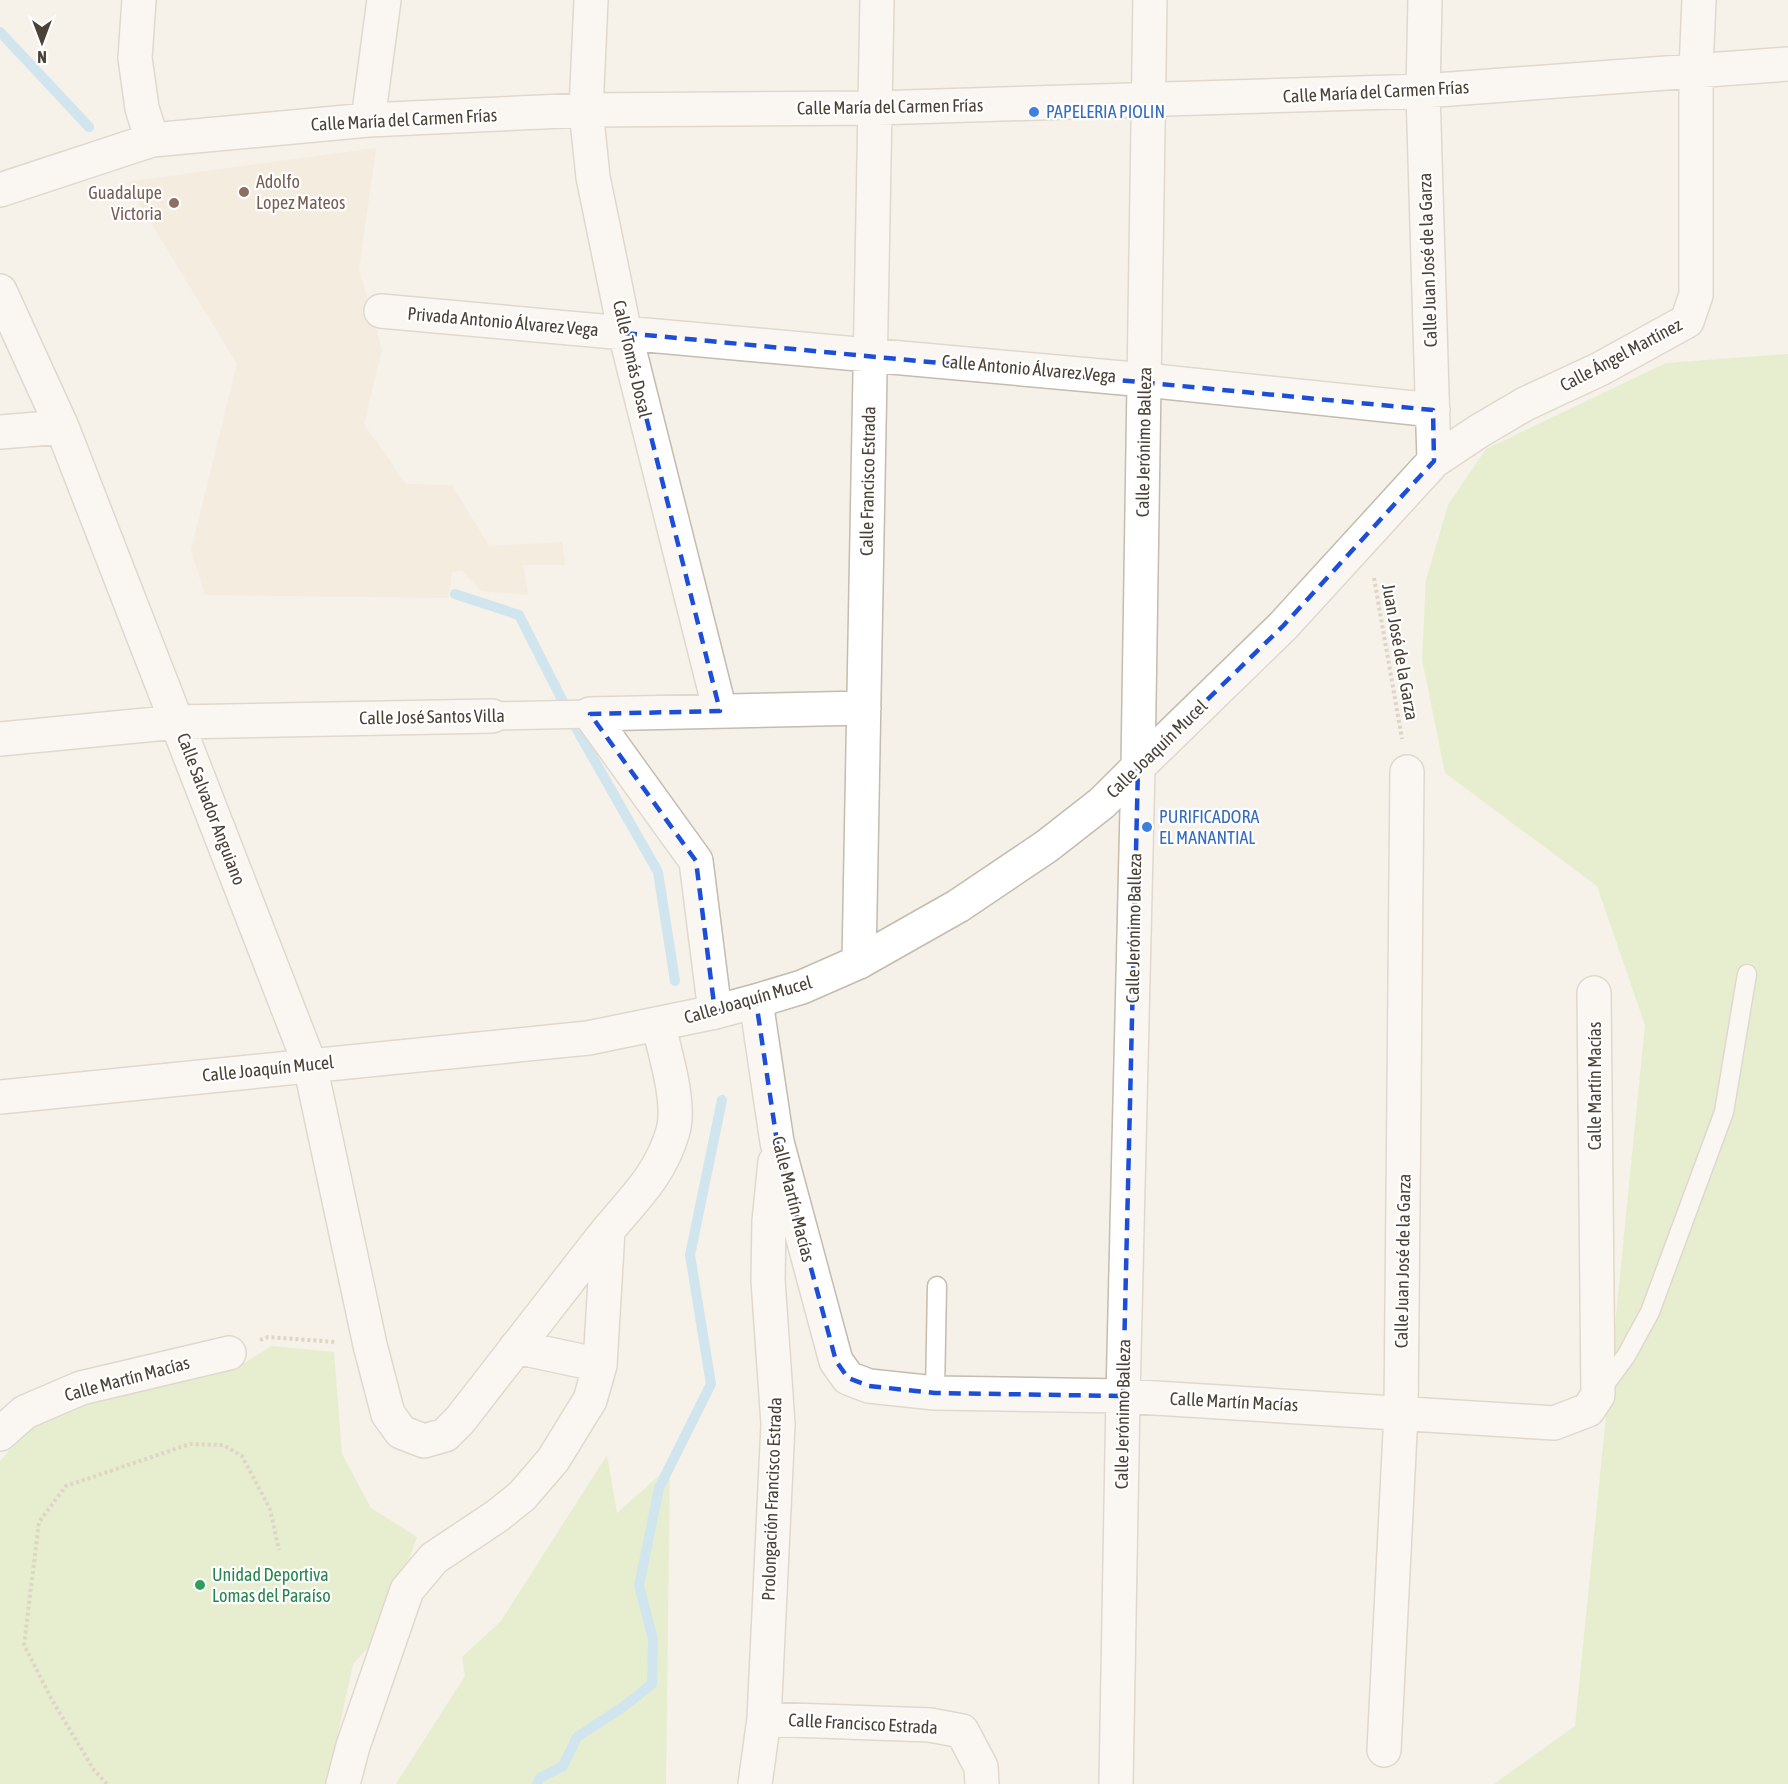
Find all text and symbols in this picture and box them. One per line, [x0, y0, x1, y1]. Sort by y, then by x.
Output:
north arrow [12, 12, 72, 72]
text: N [37, 48, 47, 66]
street label: Calle María del Carmen Frías [1282, 76, 1470, 107]
street label: Calle María del Carmen Frías [797, 94, 983, 119]
place label: PAPELERIA PIOLIN [1046, 101, 1165, 122]
street label: Calle María del Carmen Frías [310, 104, 498, 135]
marker: PAPELERIA PIOLIN [1027, 105, 1041, 119]
place label: Adolfo Lopez Mateos [256, 171, 345, 213]
street label: Calle Juan José de la Garza [1414, 172, 1441, 348]
place label: Guadalupe Victoria [88, 182, 162, 224]
marker: Adolfo Lopez Mateos [237, 185, 251, 199]
marker: Guadalupe Victoria [167, 196, 181, 210]
street label: Calle Tomás Dosal [609, 298, 656, 420]
street label: Privada Antonio Álvarez Vega [407, 303, 599, 340]
street label: Calle Ángel Martínez [1556, 313, 1686, 396]
street label: Calle Antonio Álvarez Vega [941, 350, 1117, 387]
street label: Calle Jerónimo Balleza [1132, 367, 1155, 517]
street label: Calle Francisco Estrada [856, 406, 879, 556]
street label: Juan José de la Garza [1378, 582, 1423, 722]
street label: Calle Joaquín Mucel [1102, 695, 1212, 802]
street label: Calle José Santos Villa [359, 705, 505, 728]
street label: Calle Salvador Anguiano [173, 730, 250, 888]
place label: PURIFICADORA EL MANANTIAL [1159, 806, 1259, 848]
marker: PURIFICADORA EL MANANTIAL [1140, 820, 1154, 834]
street label: Calle Jerónimo Balleza [1122, 853, 1145, 1003]
street label: Calle Joaquín Mucel [682, 971, 814, 1028]
street label: Calle Martín Macías [1584, 1022, 1605, 1150]
street label: Calle Joaquín Mucel [201, 1051, 335, 1086]
street label: Calle Martín Macías [768, 1134, 819, 1264]
street label: Calle Juan José de la Garza [1390, 1174, 1415, 1348]
street label: Calle Jerónimo Balleza [1111, 1339, 1134, 1489]
street label: Calle Martín Macías [62, 1352, 192, 1405]
street label: Calle Martín Macías [1169, 1388, 1299, 1415]
street label: Prolongación Francisco Estrada [757, 1397, 786, 1601]
place label: Unidad Deportiva Lomas del Paraíso [212, 1564, 331, 1606]
marker: Unidad Deportiva Lomas del Paraíso [193, 1578, 207, 1592]
street label: Calle Francisco Estrada [788, 1709, 938, 1738]

